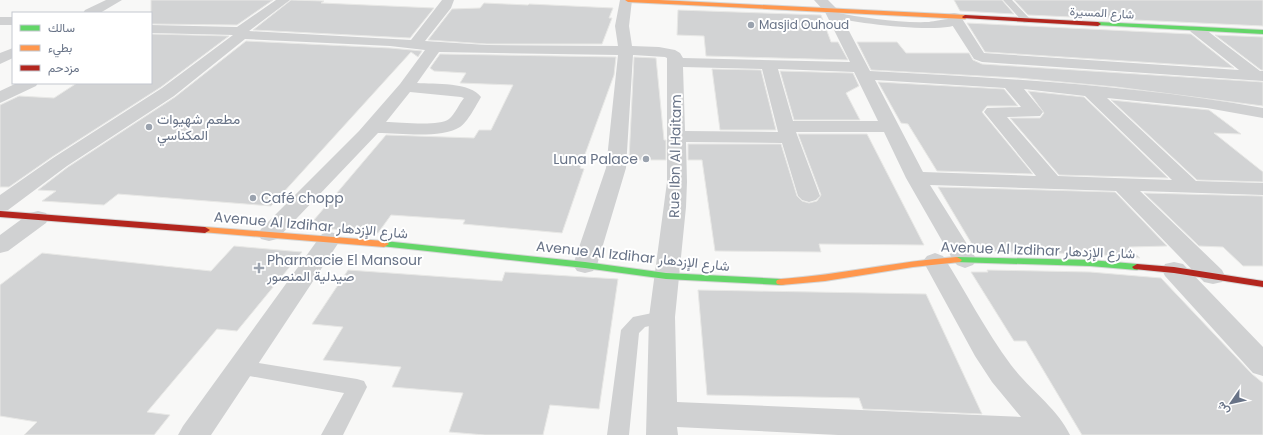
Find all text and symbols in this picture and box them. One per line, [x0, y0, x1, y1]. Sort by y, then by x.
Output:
street label: شارع المسيرة [1069, 2, 1135, 24]
legend [12, 12, 152, 84]
place label: Masjid Ouhoud [759, 16, 849, 33]
text: سالك [48, 19, 75, 36]
marker: Masjid Ouhoud [746, 20, 756, 30]
text: بطيء [48, 39, 72, 58]
text: مزدحم [48, 59, 79, 76]
street label: Rue Ibn Al Haitam [664, 94, 686, 218]
place label: مطعم شهيوات المكناسي [157, 109, 240, 147]
marker: مطعم شهيوات المكناسي [144, 122, 154, 132]
place label: Luna Palace [553, 149, 638, 169]
marker: Luna Palace [641, 154, 651, 164]
place label: Café chopp [261, 188, 344, 208]
marker: Café chopp [248, 193, 258, 203]
street label: Avenue Al Izdihar شارع الإزدهار [213, 207, 409, 244]
street label: Avenue Al Izdihar شارع الإزدهار [535, 236, 731, 277]
street label: Avenue Al Izdihar شارع الإزدهار [940, 237, 1136, 264]
place label: Pharmacie El Mansour صيدلية المنصور [266, 250, 422, 286]
marker: Pharmacie El Mansour صيدلية المنصور [254, 263, 264, 273]
north arrow [1211, 383, 1251, 423]
text: ش [1212, 399, 1233, 419]

